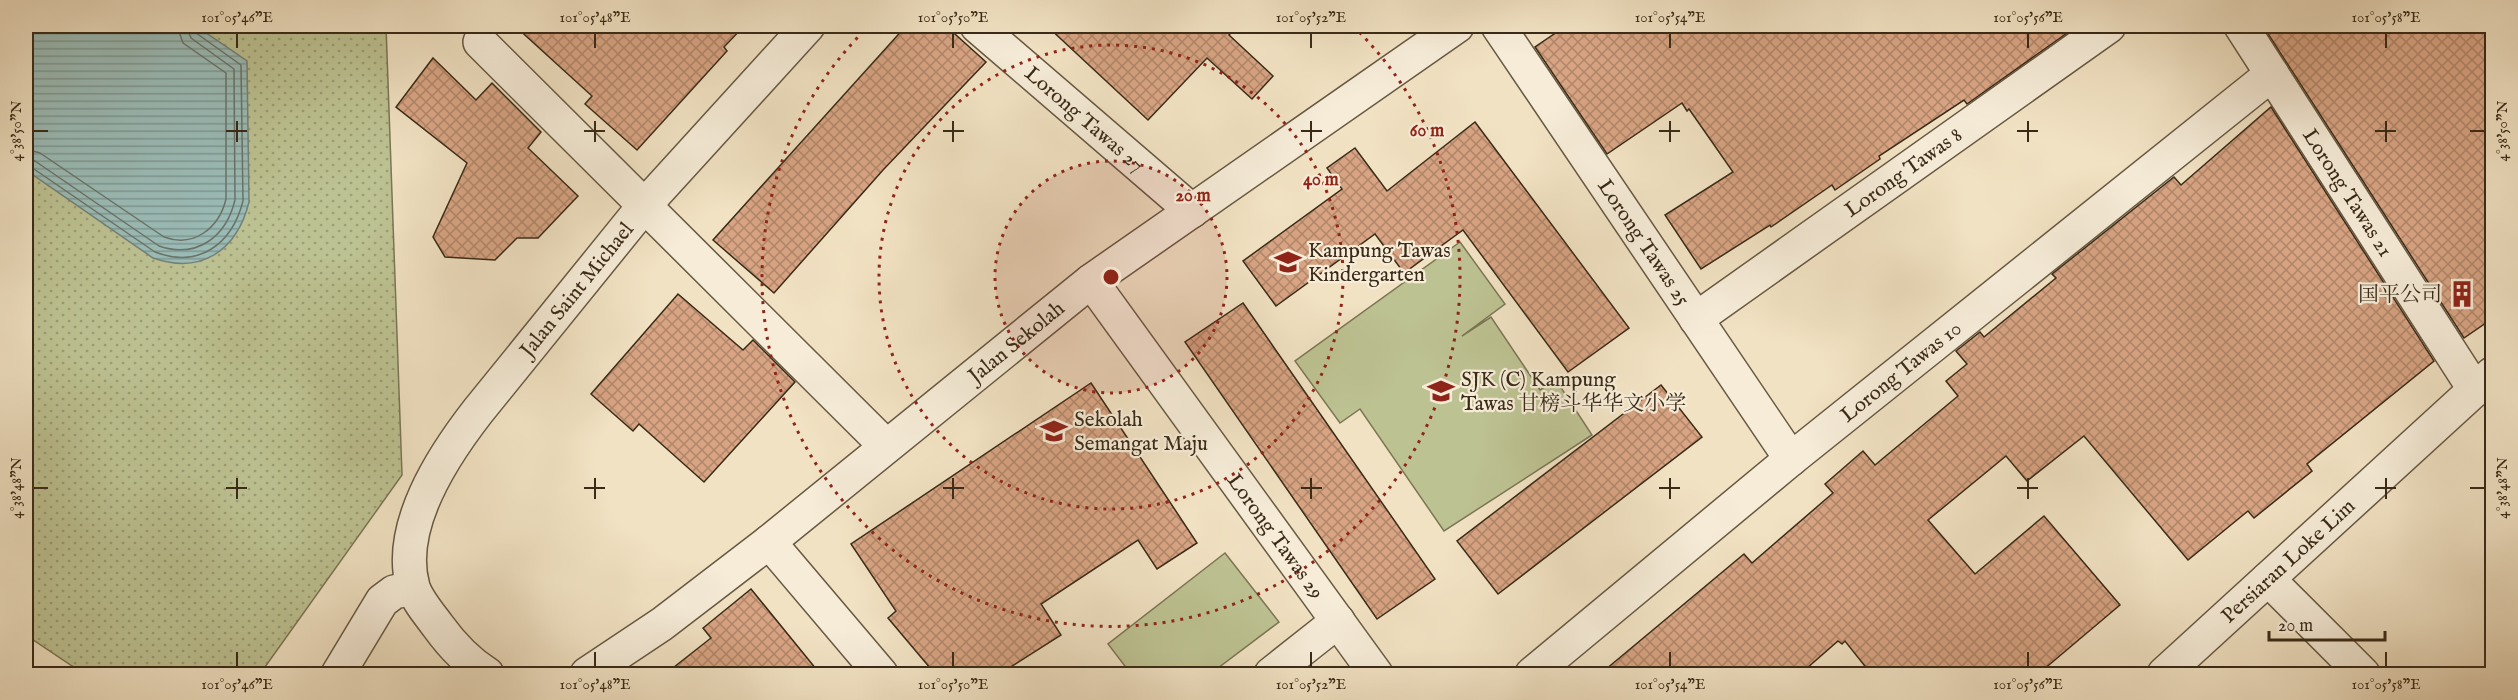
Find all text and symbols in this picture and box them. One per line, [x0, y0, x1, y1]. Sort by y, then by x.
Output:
text: 101°05'46"E [201, 8, 273, 27]
text: 101°05'48"E [559, 8, 631, 27]
text: 101°05'50"E [918, 8, 988, 27]
text: 101°05'52"E [1276, 8, 1346, 27]
text: 101°05'54"E [1635, 8, 1705, 27]
text: 101°05'56"E [1993, 8, 2063, 27]
text: 101°05'58"E [2351, 8, 2421, 27]
street label: Lorong Tawas 27 [1018, 61, 1149, 179]
text: 4°38'50"N [7, 101, 26, 161]
text: 4°38'50"N [2493, 101, 2512, 161]
text: 60 m [1410, 120, 1444, 143]
street label: Lorong Tawas 8 [1840, 122, 1968, 224]
street label: Lorong Tawas 21 [2296, 124, 2398, 263]
text: 40 m [1303, 169, 1339, 192]
street label: Lorong Tawas 25 [1591, 174, 1696, 312]
text: 20 m [1175, 185, 1211, 208]
street label: Jalan Saint Michael [514, 217, 641, 365]
place label: Kampung Tawas Kindergarten [1308, 238, 1451, 289]
school or university icon: Kampung Tawas Kindergarten [1273, 247, 1303, 277]
centre of rings [1101, 267, 1121, 287]
building icon: 国平公司 [2447, 279, 2477, 309]
place label: 国平公司 [2358, 282, 2442, 309]
street label: Jalan Sekolah [962, 296, 1071, 391]
street label: Lorong Tawas 10 [1835, 316, 1968, 429]
place label: SJK (C) Kampung Tawas 甘榜斗华华文小学 [1461, 367, 1686, 418]
school or university icon: SJK (C) Kampung Tawas 甘榜斗华华文小学 [1426, 376, 1456, 406]
place label: Sekolah Semangat Maju [1074, 407, 1208, 458]
school or university icon: Sekolah Semangat Maju [1039, 416, 1069, 446]
text: 4°38'48"N [7, 457, 26, 519]
text: 4°38'48"N [2493, 457, 2512, 519]
street label: Lorong Tawas 29 [1220, 469, 1329, 605]
street label: Persiaran Loke Lim [2216, 494, 2362, 630]
scale bar [2269, 604, 2384, 642]
text: 20 m [2278, 615, 2313, 638]
text: 101°05'46"E [201, 675, 273, 694]
text: 101°05'48"E [559, 675, 631, 694]
text: 101°05'50"E [918, 675, 988, 694]
text: 101°05'52"E [1276, 675, 1346, 694]
text: 101°05'54"E [1635, 675, 1705, 694]
text: 101°05'56"E [1993, 675, 2063, 694]
text: 101°05'58"E [2351, 675, 2421, 694]

